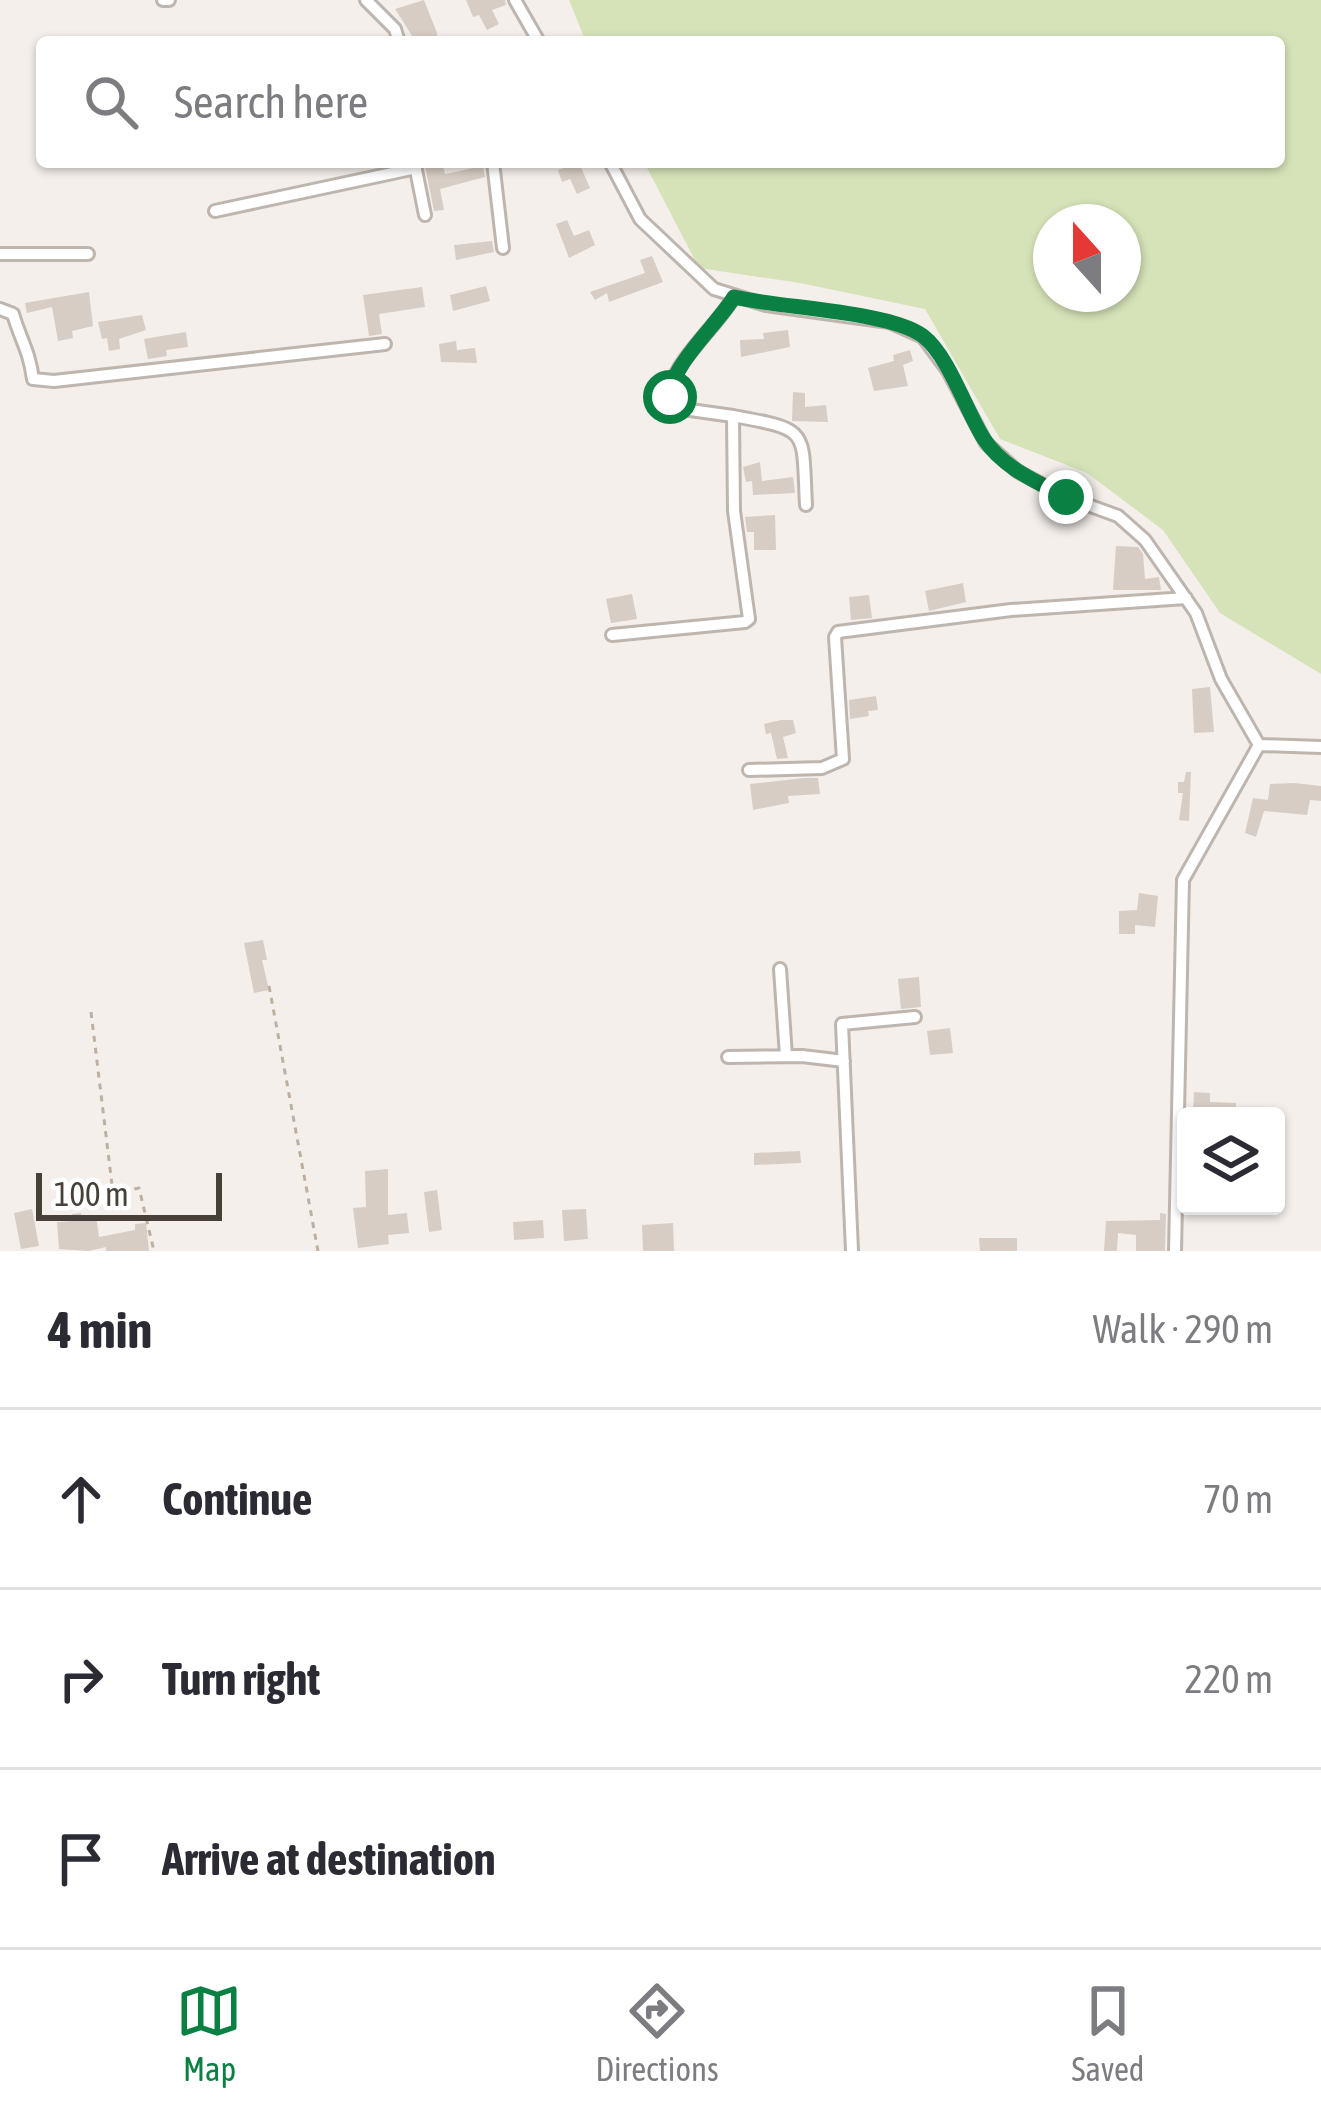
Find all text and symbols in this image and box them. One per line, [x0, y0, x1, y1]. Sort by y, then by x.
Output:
search box [36, 36, 1285, 168]
icon: search [78, 69, 144, 135]
text: Search here [174, 76, 368, 128]
north arrow [1033, 204, 1141, 312]
route start [643, 370, 697, 424]
route end [1039, 470, 1093, 524]
map controls [1177, 1107, 1285, 1215]
button: layers [1177, 1107, 1285, 1215]
scale bar [36, 1167, 222, 1220]
text: 100 m [54, 1175, 129, 1213]
text: 4 min [48, 1300, 152, 1359]
text: Walk · 290 m [1093, 1307, 1273, 1351]
icon: ahead [48, 1466, 114, 1532]
text: Continue [162, 1473, 313, 1525]
text: 70 m [1203, 1477, 1273, 1521]
icon: right [48, 1646, 114, 1712]
text: Turn right [162, 1653, 320, 1705]
text: 220 m [1185, 1657, 1273, 1701]
icon: arrive [48, 1826, 114, 1892]
text: Arrive at destination [162, 1833, 496, 1885]
tab: Map [176, 1978, 242, 2088]
tab: Directions [595, 1978, 719, 2088]
tab: Saved [1072, 1978, 1144, 2088]

